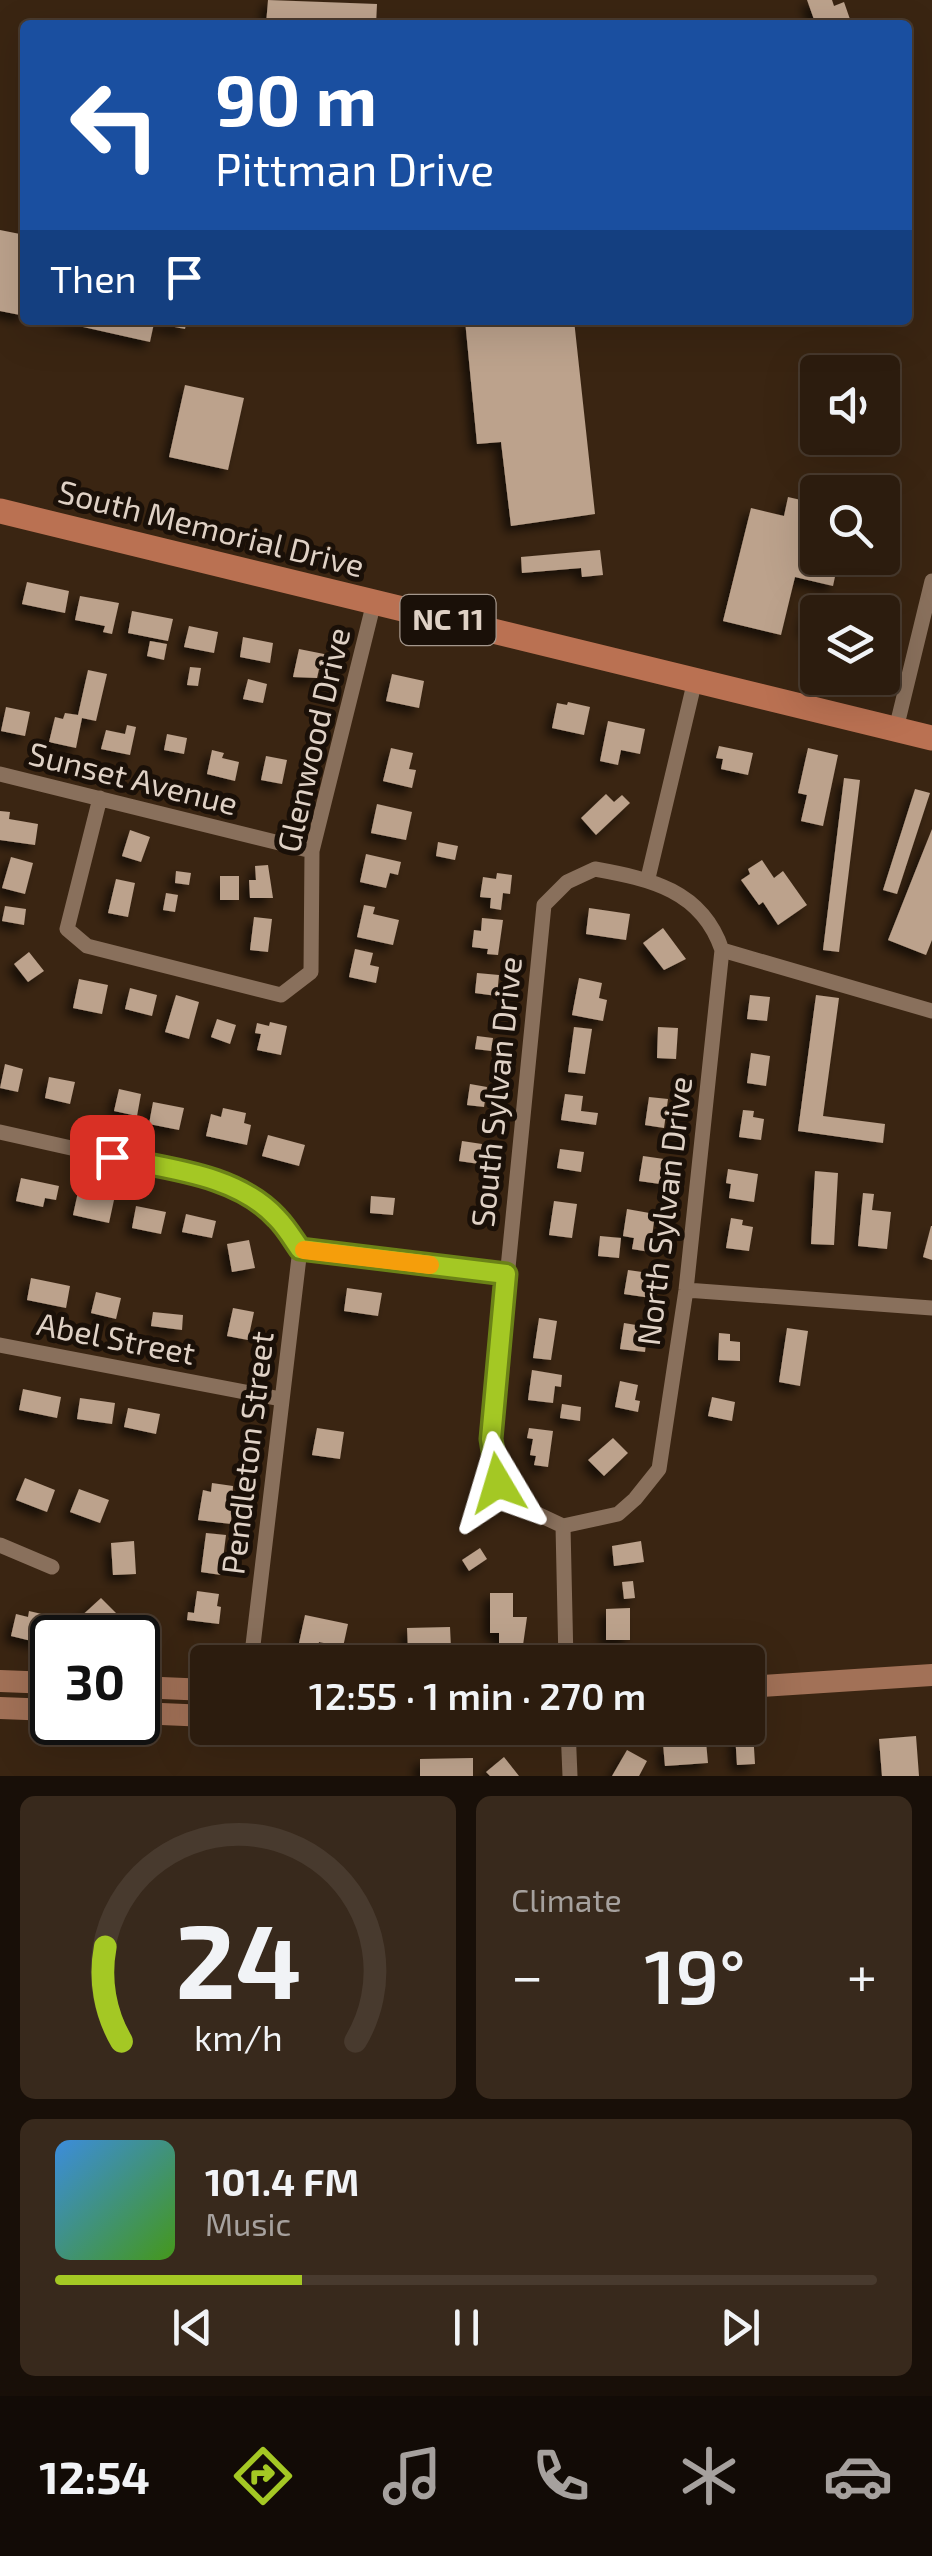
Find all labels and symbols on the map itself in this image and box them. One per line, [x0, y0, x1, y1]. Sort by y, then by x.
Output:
street label: South Memorial Drive [55, 471, 368, 583]
road number: NC 11 [400, 595, 496, 645]
street label: Glenwood Drive [268, 623, 356, 856]
street label: Sunset Avenue [25, 733, 242, 821]
street label: South Sylvan Drive [462, 955, 528, 1229]
street label: North Sylvan Drive [628, 1074, 698, 1348]
pin [70, 1115, 155, 1200]
street label: Abel Street [34, 1303, 199, 1371]
street label: Pendleton Street [212, 1329, 280, 1576]
position arrow [446, 1431, 550, 1535]
speed limit sign: 30 [30, 1615, 160, 1745]

